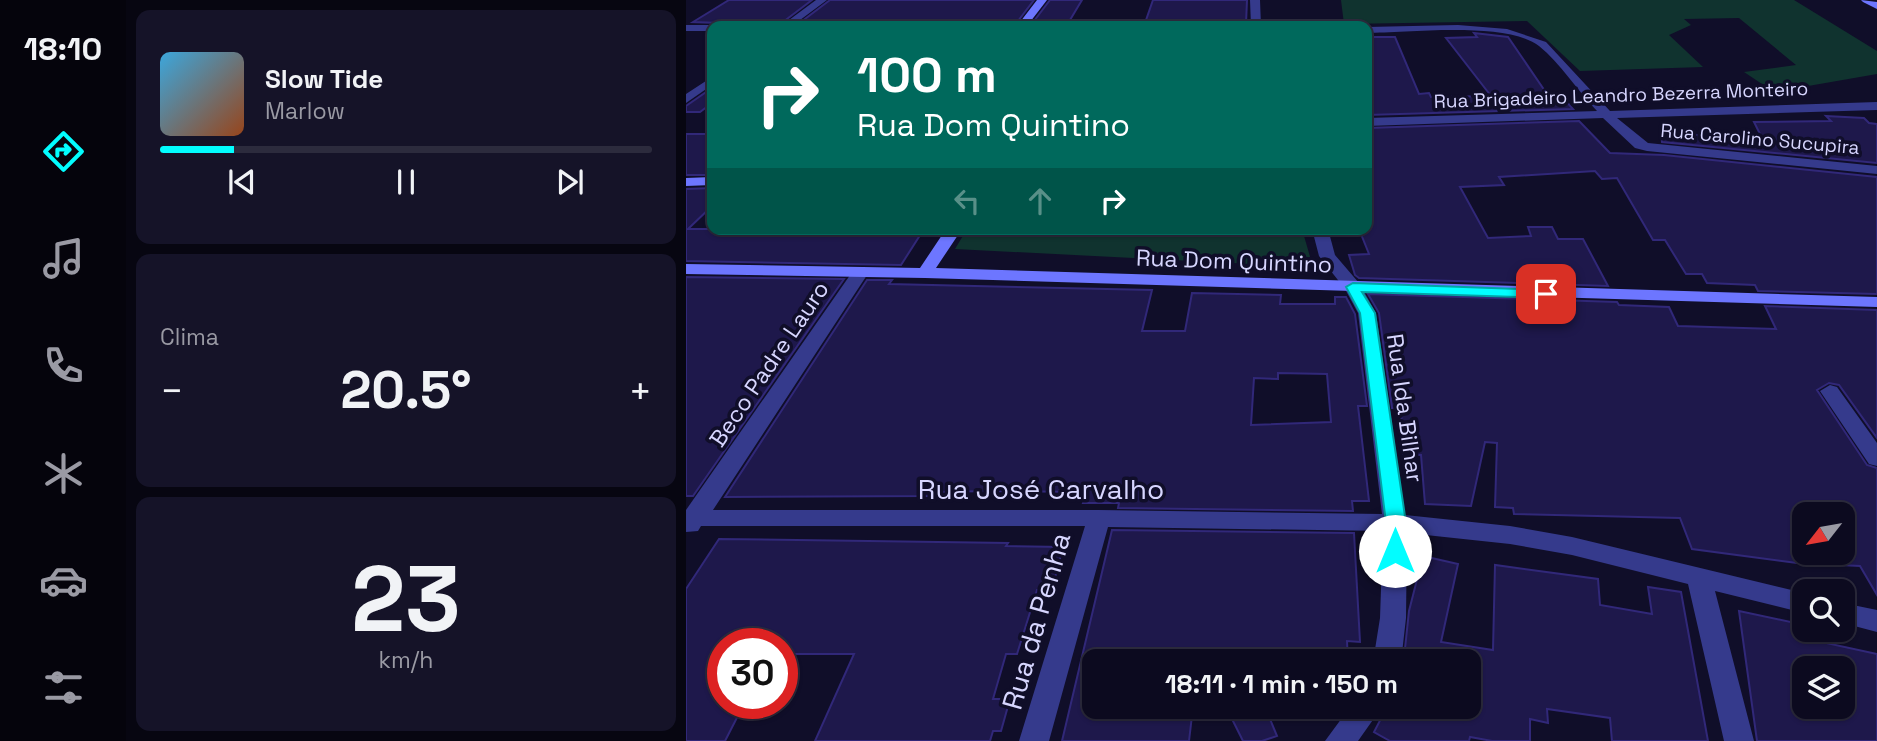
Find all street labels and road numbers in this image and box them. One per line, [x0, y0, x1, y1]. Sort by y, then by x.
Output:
street label: Rua Brigadeiro Leandro Bezerra Monteiro [1433, 76, 1809, 114]
street label: Rua Carolino Sucupira [1659, 118, 1861, 160]
street label: Rua Dom Quintino [1135, 243, 1333, 279]
street label: Beco Padre Lauro [702, 275, 836, 453]
street label: Rua Ida Bilhar [1380, 332, 1430, 484]
street label: Rua José Carvalho [918, 471, 1164, 507]
street label: Rua da Penha [994, 528, 1078, 714]

